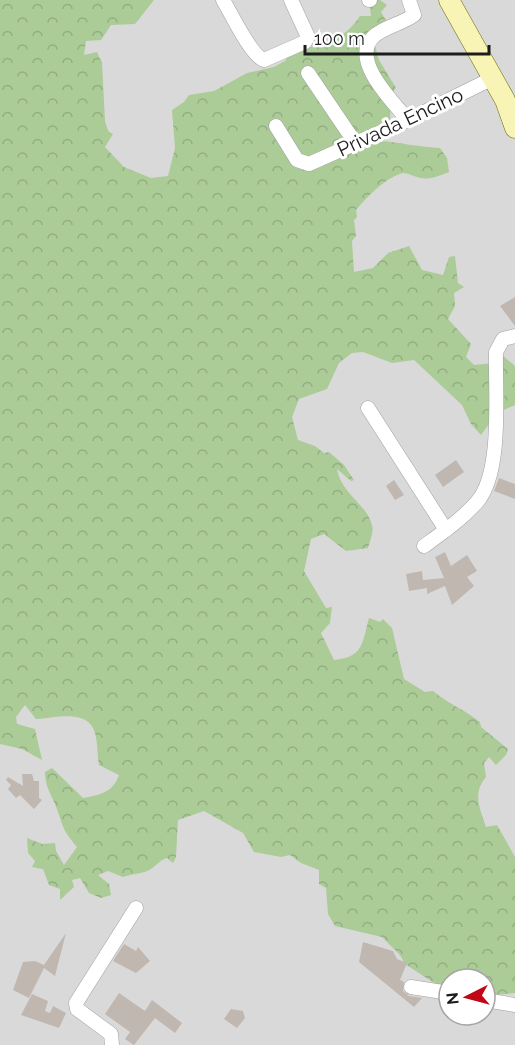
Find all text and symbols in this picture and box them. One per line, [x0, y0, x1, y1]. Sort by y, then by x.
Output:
scale bar [305, 18, 490, 56]
text: 100 m [314, 28, 365, 49]
street label: Privada Encino [333, 82, 467, 162]
north arrow [437, 967, 497, 1027]
text: N [442, 991, 463, 1006]

